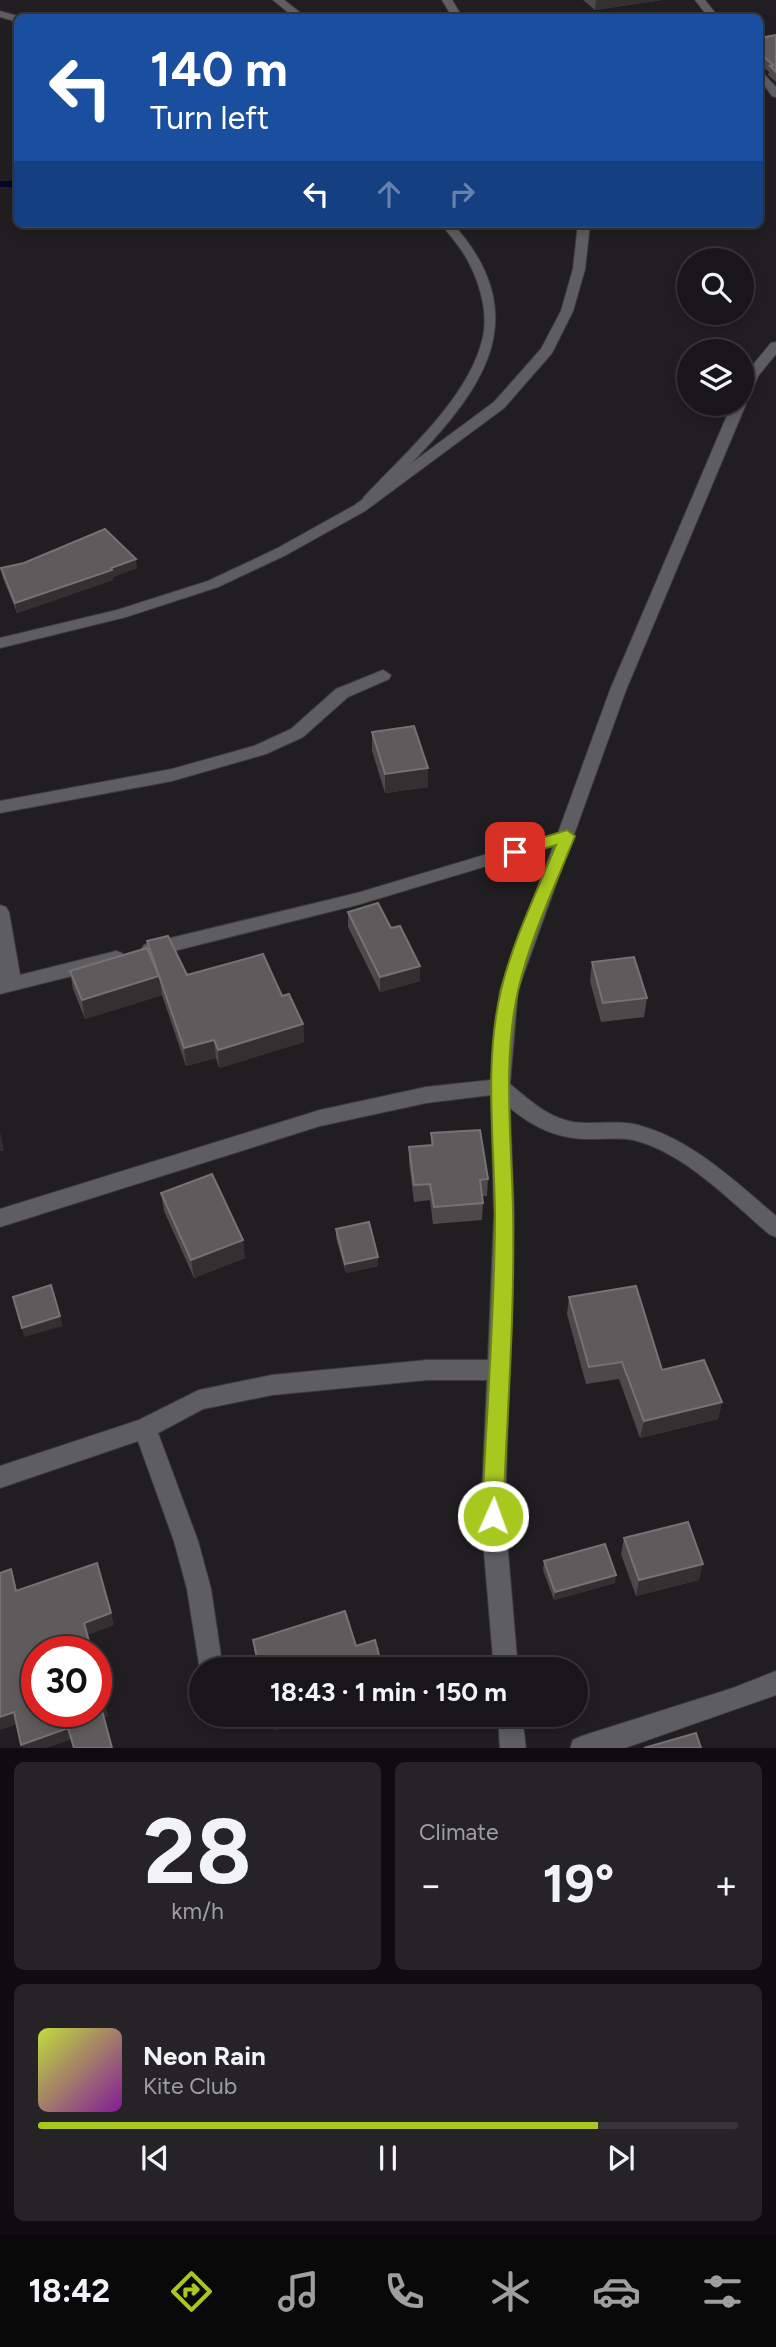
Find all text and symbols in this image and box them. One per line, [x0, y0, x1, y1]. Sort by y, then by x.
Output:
text: 140 m [150, 39, 288, 98]
icon: left [35, 42, 126, 133]
text: Turn left [150, 99, 269, 137]
icon: left [297, 175, 335, 213]
icon: ahead [370, 175, 408, 213]
icon: right [443, 175, 481, 213]
map controls [677, 248, 754, 416]
button: search [677, 248, 754, 325]
button: layers [677, 339, 754, 416]
pin [485, 822, 545, 882]
icon: arrive [496, 833, 534, 871]
position arrow [456, 1479, 530, 1553]
speed limit sign: 30 [21, 1636, 112, 1727]
text: 18:43 · 1 min · 150 m [270, 1676, 507, 1708]
text: 28 [143, 1797, 252, 1906]
text: Climate [419, 1818, 498, 1846]
text: 19° [543, 1853, 614, 1915]
text: − [419, 1862, 443, 1908]
text: + [714, 1862, 738, 1908]
text: km/h [171, 1897, 224, 1925]
text: Neon Rain [143, 2040, 266, 2072]
text: Kite Club [143, 2072, 237, 2100]
icon: previous [136, 2139, 174, 2177]
icon: pause [369, 2139, 407, 2177]
icon: next [602, 2139, 640, 2177]
icon: directions [167, 2267, 216, 2316]
icon: music [274, 2267, 323, 2316]
icon: phone [380, 2267, 429, 2316]
icon: climate [486, 2267, 535, 2316]
icon: car [592, 2267, 641, 2316]
icon: filters [698, 2267, 747, 2316]
text: 18:42 [29, 2272, 110, 2310]

